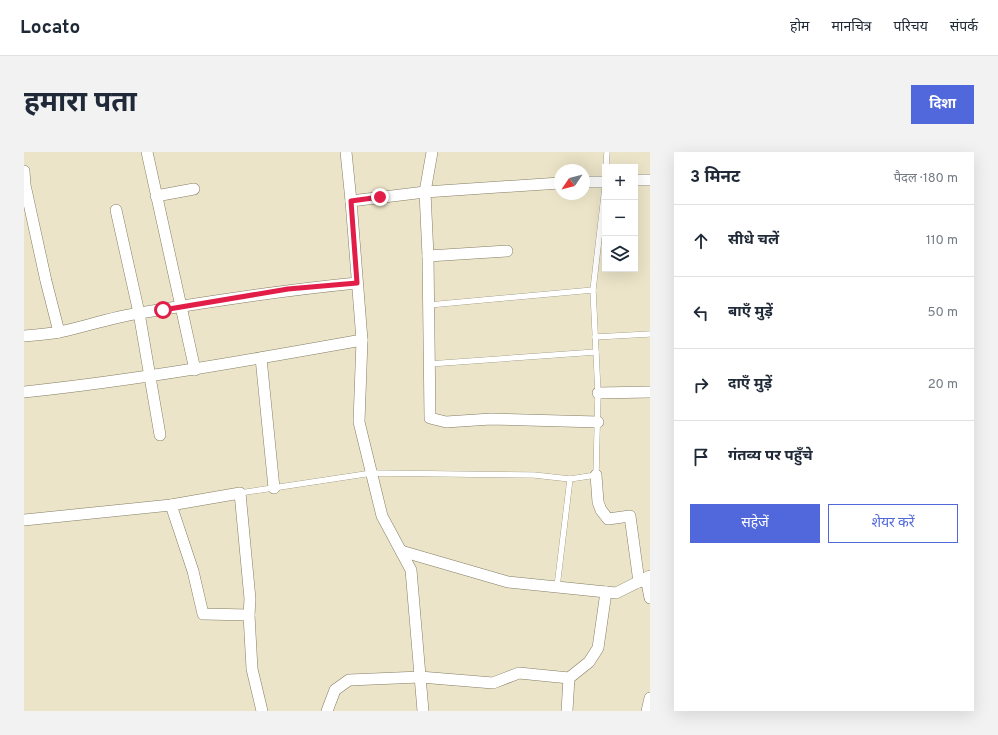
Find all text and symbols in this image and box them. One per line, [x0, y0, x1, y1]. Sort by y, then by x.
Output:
text: Locato [20, 16, 80, 40]
text: होम [790, 19, 809, 36]
text: मानचित्र [831, 19, 872, 36]
text: परिचय [894, 19, 928, 36]
text: संपर्क [950, 19, 978, 36]
button: दिशा [911, 85, 974, 124]
text: हमारा पता [24, 86, 137, 122]
north arrow [554, 164, 590, 200]
map controls [602, 164, 638, 272]
button: + [602, 164, 638, 200]
text: 3 मिनट [690, 167, 740, 189]
text: पैदल · 180 m [894, 171, 958, 187]
route end [371, 188, 389, 206]
button: − [602, 200, 638, 236]
icon: ahead [690, 230, 712, 252]
text: सीधे चलें [728, 231, 779, 250]
text: 110 m [926, 233, 958, 249]
button: layers [602, 236, 638, 272]
route start [154, 301, 172, 319]
icon: left [690, 302, 712, 324]
text: बाएँ मुड़ें [728, 303, 773, 322]
text: 50 m [928, 305, 958, 321]
icon: right [690, 374, 712, 396]
text: दाएँ मुड़ें [728, 375, 772, 394]
text: 20 m [928, 377, 958, 393]
icon: arrive [690, 446, 712, 468]
text: गंतव्य पर पहुँचे [728, 447, 813, 466]
button: सहेजें [690, 504, 820, 543]
button: शेयर करें [828, 504, 958, 543]

